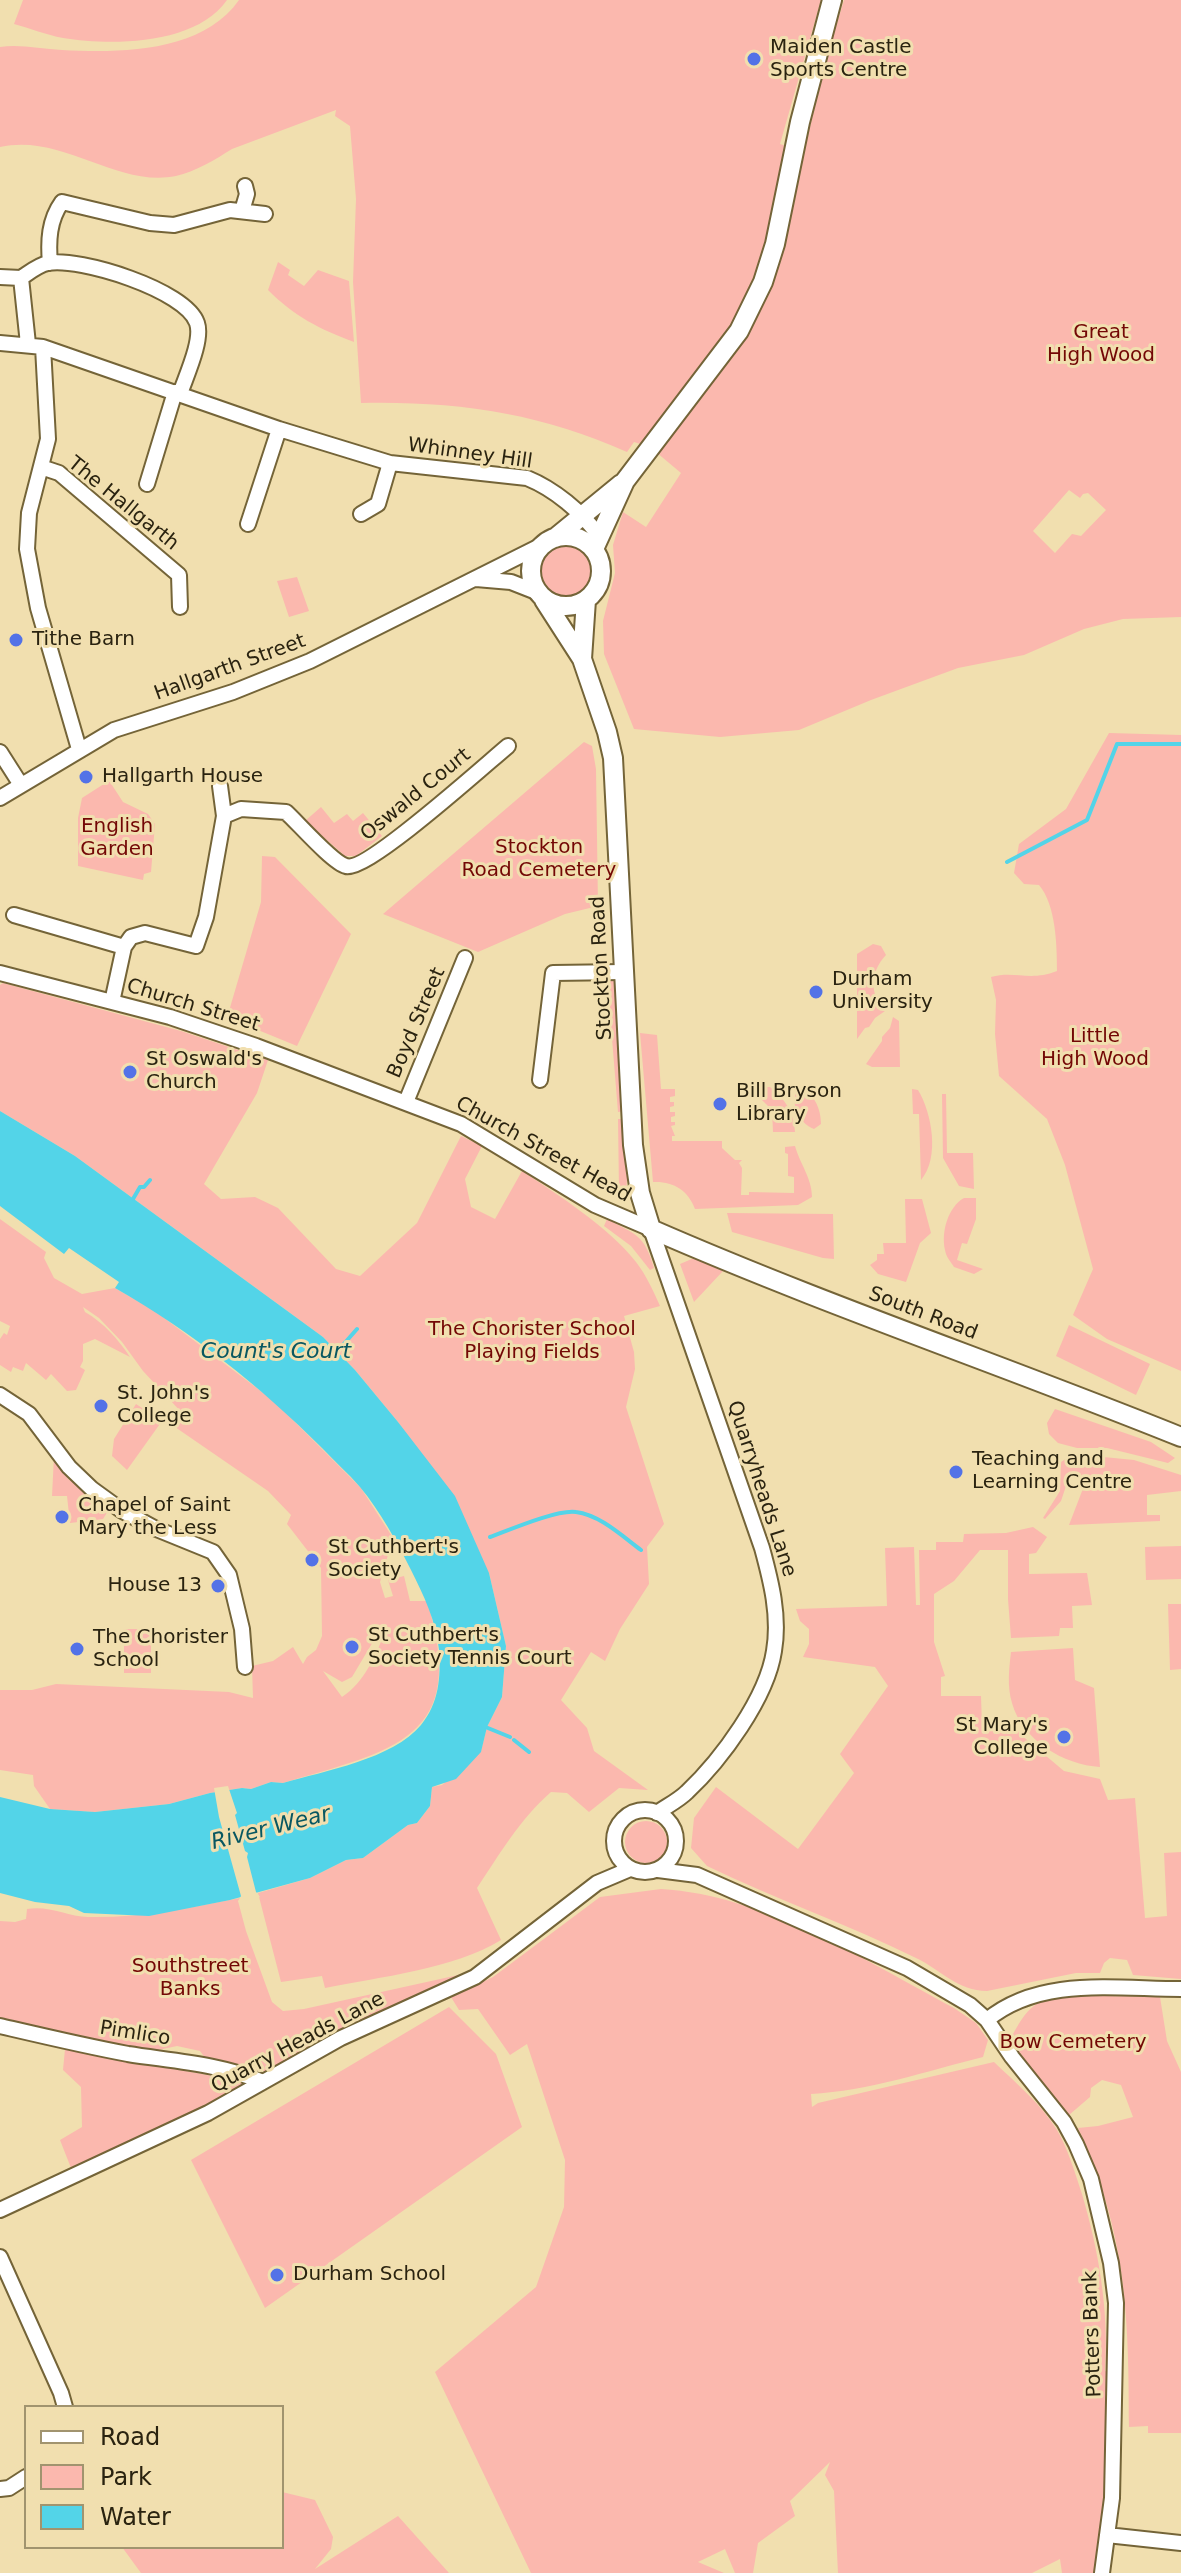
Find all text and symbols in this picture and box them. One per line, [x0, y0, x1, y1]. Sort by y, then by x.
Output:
place label: Maiden Castle Sports Centre [770, 36, 911, 83]
marker: Maiden Castle Sports Centre [745, 50, 763, 68]
park label: Great High Wood [1047, 321, 1155, 368]
street label: Whinney Hill [406, 433, 534, 475]
street label: The Hallgarth [63, 452, 183, 556]
place label: Tithe Barn [32, 628, 135, 652]
street label: Hallgarth Street [151, 629, 309, 707]
marker: Tithe Barn [7, 631, 25, 649]
street label: Oswald Court [356, 743, 476, 847]
place label: Hallgarth House [102, 765, 263, 789]
marker: Hallgarth House [77, 768, 95, 786]
park label: English Garden [80, 815, 154, 862]
park label: Stockton Road Cemetery [462, 836, 616, 883]
street label: Stockton Road [586, 895, 618, 1041]
street label: Boyd Street [383, 964, 451, 1082]
place label: Durham University [832, 968, 933, 1015]
street label: Church Street [124, 974, 262, 1038]
marker: Durham University [807, 983, 825, 1001]
park label: Little High Wood [1041, 1025, 1149, 1072]
place label: St Oswald's Church [146, 1048, 262, 1095]
marker: St Oswald's Church [121, 1063, 139, 1081]
place label: Bill Bryson Library [736, 1080, 842, 1127]
street label: Church Street Head [451, 1092, 635, 1208]
marker: Bill Bryson Library [711, 1095, 729, 1113]
street label: South Road [865, 1282, 981, 1346]
park label: The Chorister School Playing Fields [428, 1318, 636, 1365]
water label: Count's Court [201, 1339, 351, 1365]
place label: St. John's College [117, 1382, 210, 1429]
marker: St. John's College [92, 1397, 110, 1415]
street label: Quarryheads Lane [721, 1398, 801, 1580]
place label: Teaching and Learning Centre [972, 1448, 1132, 1495]
marker: Teaching and Learning Centre [947, 1463, 965, 1481]
place label: Chapel of Saint Mary the Less [78, 1494, 230, 1541]
marker: Chapel of Saint Mary the Less [53, 1508, 71, 1526]
place label: St Cuthbert's Society [328, 1536, 459, 1583]
marker: St Cuthbert's Society [303, 1551, 321, 1569]
place label: House 13 [108, 1574, 202, 1598]
marker: House 13 [209, 1577, 227, 1595]
place label: St Cuthbert's Society Tennis Court [368, 1624, 572, 1671]
place label: The Chorister School [93, 1626, 228, 1673]
marker: St Cuthbert's Society Tennis Court [343, 1638, 361, 1656]
marker: The Chorister School [68, 1640, 86, 1658]
place label: St Mary's College [956, 1714, 1048, 1761]
marker: St Mary's College [1055, 1728, 1073, 1746]
water label: River Wear [209, 1801, 333, 1857]
park label: Southstreet Banks [132, 1955, 248, 2002]
street label: Quarry Heads Lane [207, 1987, 389, 2099]
street label: Pimlico [98, 2017, 172, 2051]
park label: Bow Cemetery [1000, 2031, 1146, 2055]
place label: Durham School [293, 2263, 446, 2287]
marker: Durham School [268, 2266, 286, 2284]
street label: Potters Bank [1079, 2270, 1107, 2398]
legend [24, 2405, 284, 2549]
text: Road [100, 2423, 160, 2451]
text: Park [100, 2463, 152, 2491]
text: Water [100, 2503, 171, 2531]

